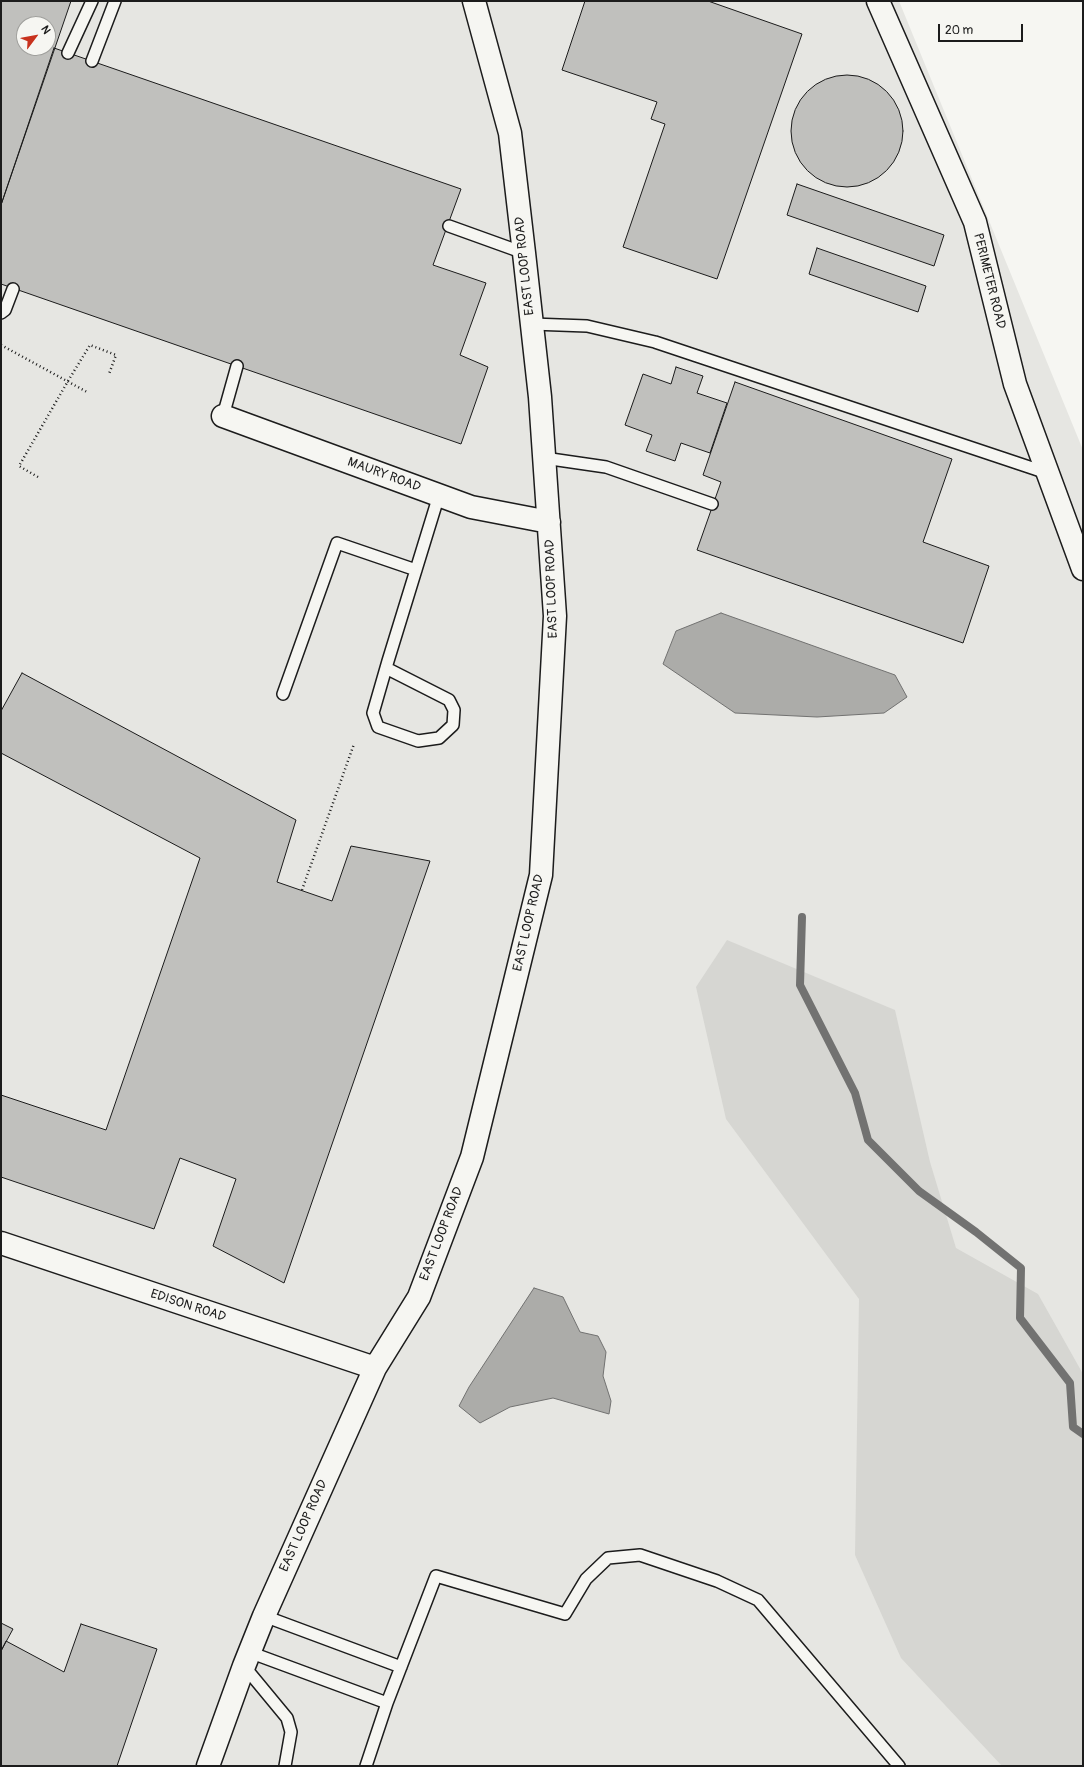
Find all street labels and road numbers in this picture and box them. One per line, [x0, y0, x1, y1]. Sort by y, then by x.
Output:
street label: EAST LOOP ROAD [512, 216, 538, 316]
street label: PERIMETER ROAD [970, 232, 1008, 330]
street label: MAURY ROAD [345, 455, 423, 495]
street label: EAST LOOP ROAD [542, 539, 562, 639]
street label: EAST LOOP ROAD [510, 873, 548, 973]
street label: EAST LOOP ROAD [417, 1185, 467, 1283]
street label: EDISON ROAD [148, 1286, 228, 1326]
street label: EAST LOOP ROAD [277, 1478, 331, 1574]

